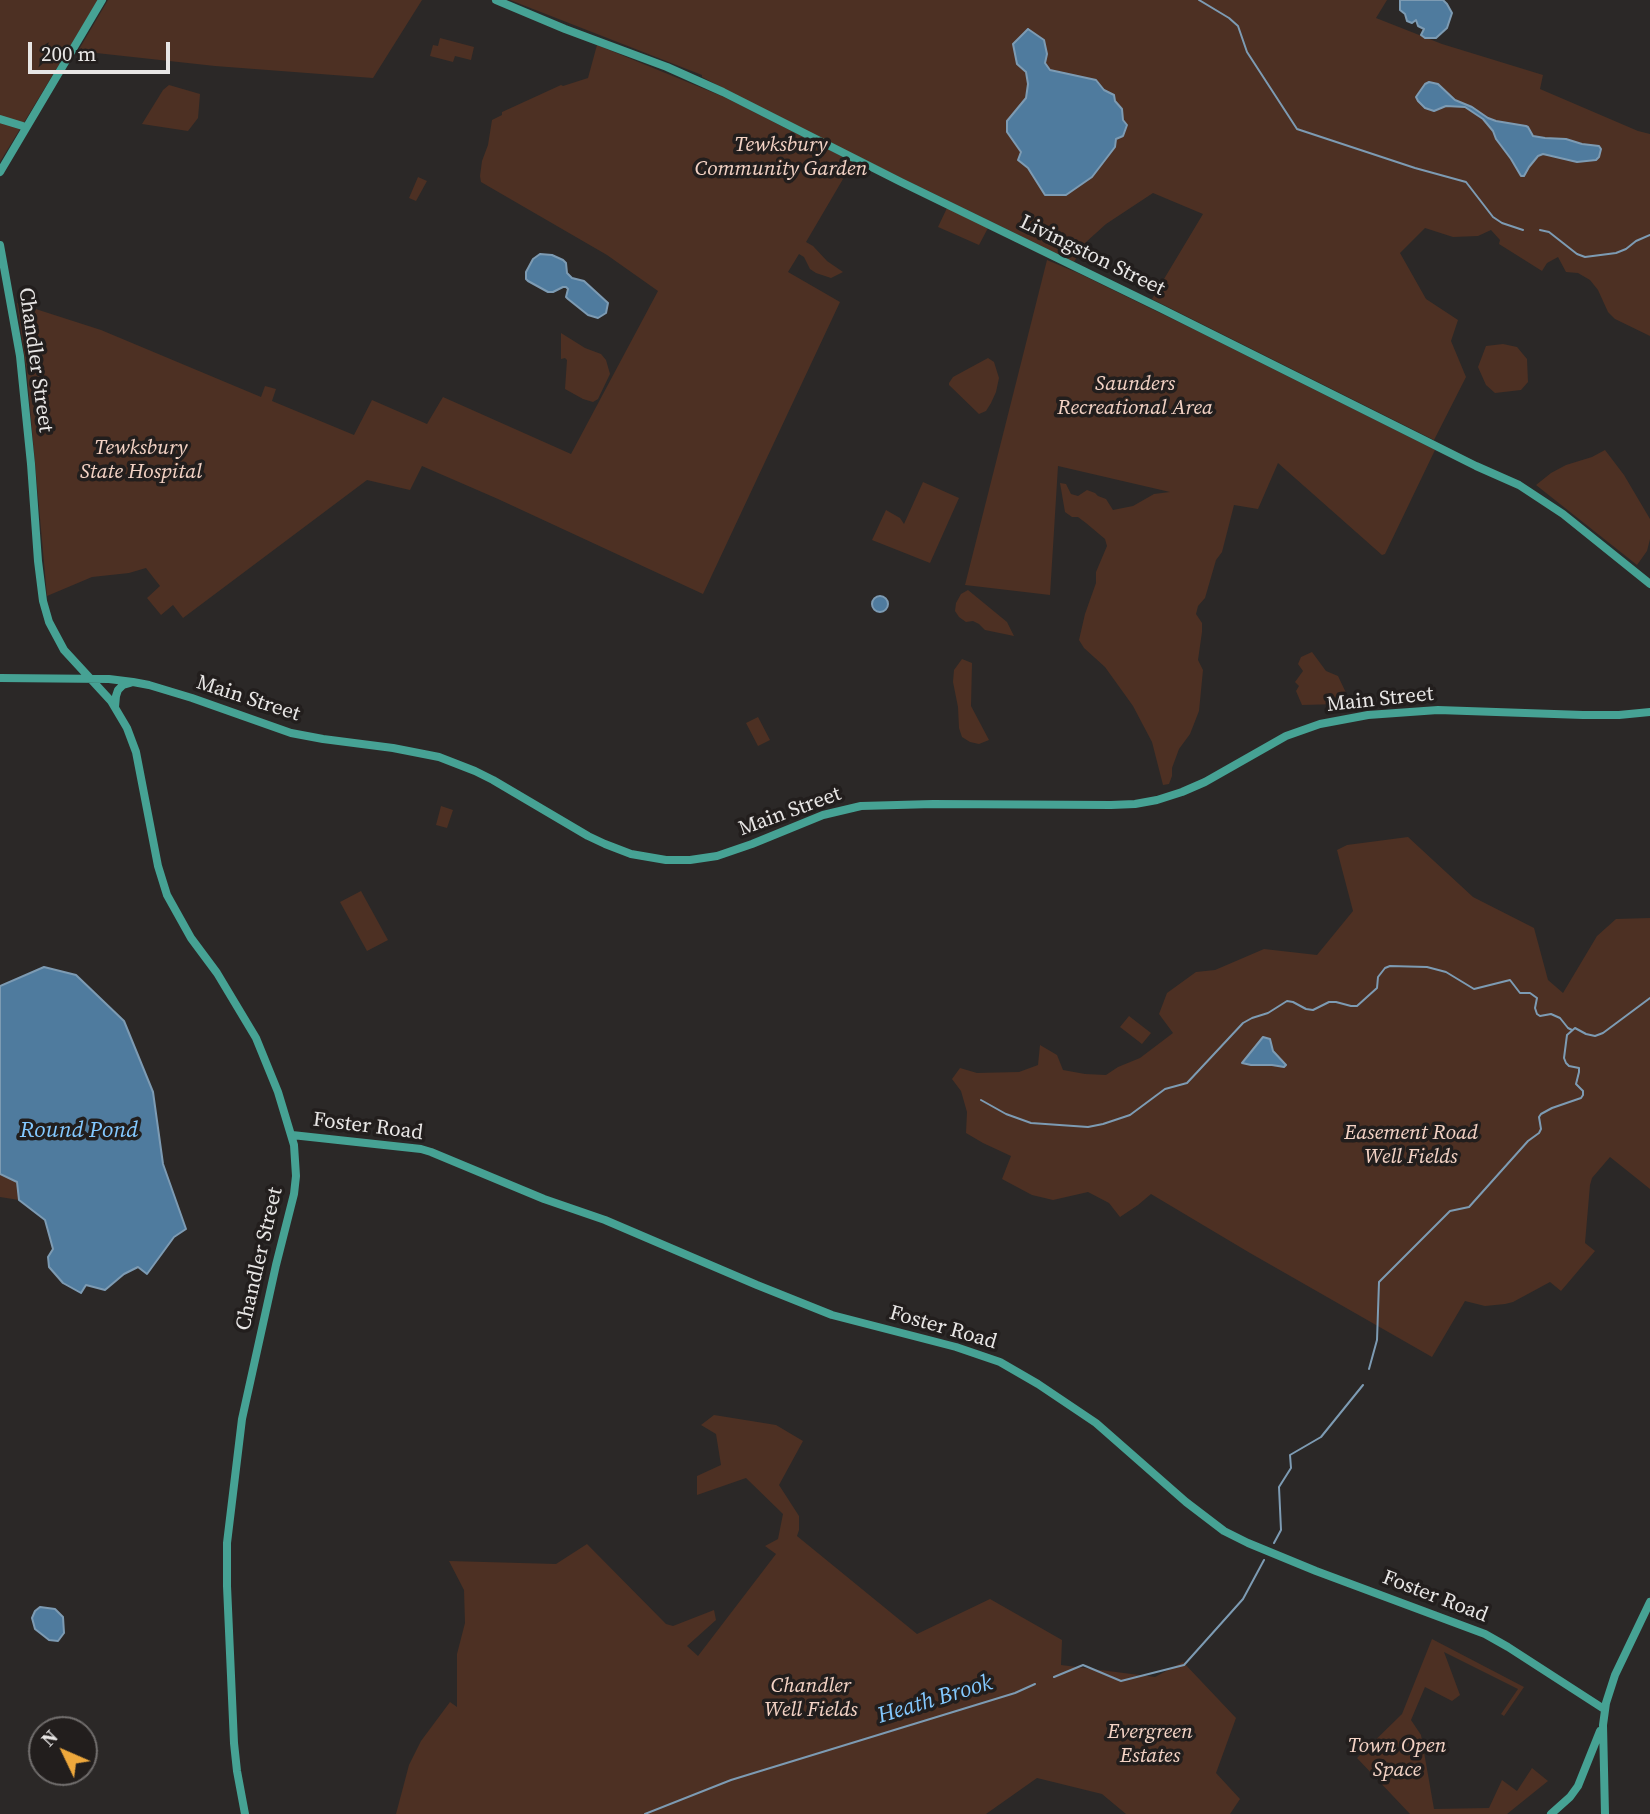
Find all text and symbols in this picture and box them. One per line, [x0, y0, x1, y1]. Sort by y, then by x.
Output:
scale bar [32, 28, 173, 72]
text: 200 m [41, 39, 96, 68]
park label: Tewksbury Community Garden [695, 133, 867, 183]
street label: Livingston Street [1015, 210, 1169, 302]
street label: Chandler Street [12, 286, 58, 434]
park label: Saunders Recreational Area [1057, 372, 1213, 422]
park label: Tewksbury State Hospital [80, 436, 202, 486]
street label: Main Street [193, 670, 303, 728]
street label: Main Street [1325, 682, 1435, 718]
street label: Main Street [735, 782, 845, 842]
street label: Foster Road [311, 1108, 425, 1146]
water label: Round Pond [20, 1117, 138, 1145]
park label: Easement Road Well Fields [1344, 1121, 1478, 1171]
street label: Chandler Street [231, 1185, 289, 1333]
street label: Foster Road [886, 1301, 1000, 1355]
street label: Foster Road [1379, 1565, 1491, 1629]
water label: Heath Brook [874, 1669, 996, 1731]
park label: Chandler Well Fields [764, 1674, 858, 1724]
north arrow [28, 1716, 98, 1786]
park label: Evergreen Estates [1107, 1720, 1193, 1770]
text: N [35, 1724, 63, 1752]
park label: Town Open Space [1348, 1734, 1446, 1784]

